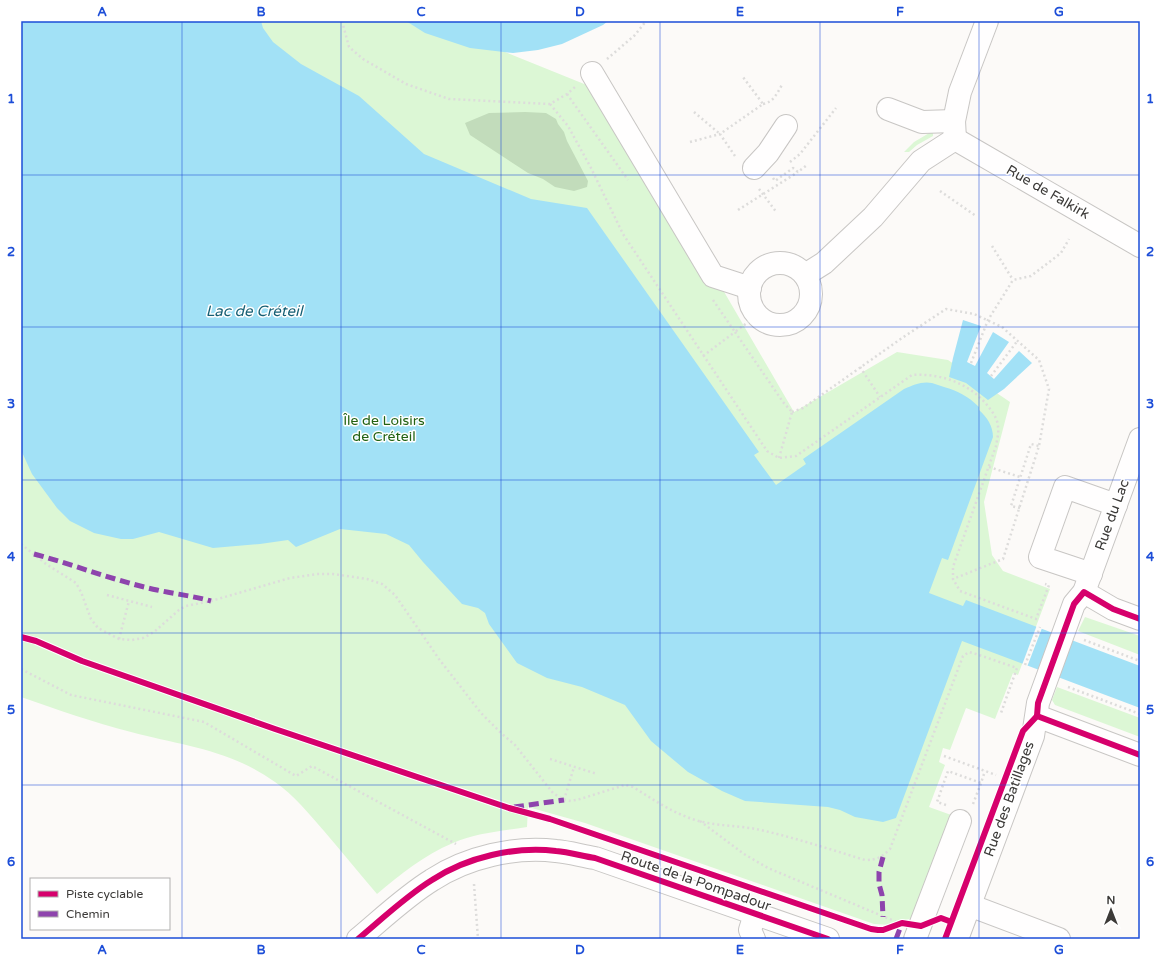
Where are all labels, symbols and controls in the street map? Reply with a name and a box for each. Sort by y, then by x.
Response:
text: A [97,4,107,20]
text: B [256,4,266,20]
text: C [416,4,426,20]
text: D [575,4,585,20]
text: E [736,4,744,20]
text: F [896,4,904,20]
text: G [1054,4,1064,20]
text: 1 [7,91,15,107]
text: 1 [1146,91,1154,107]
street label: Rue de Falkirk [1003,161,1093,223]
text: 2 [7,244,15,260]
text: 2 [1146,244,1154,260]
water label: Lac de Créteil [206,302,305,320]
text: 3 [7,396,15,412]
text: 3 [1146,396,1154,412]
park label: Île de Loisirs de Créteil [343,412,425,445]
street label: Rue du Lac [1091,477,1133,553]
text: 4 [7,549,16,565]
text: 4 [1146,549,1155,565]
text: 5 [7,702,15,718]
text: 5 [1146,702,1154,718]
street label: Rue des Batillages [980,739,1038,859]
street label: Route de la Pompadour [619,847,774,915]
text: 6 [7,854,15,870]
text: 6 [1146,854,1154,870]
legend [30,878,170,930]
text: Piste cyclable [66,887,144,901]
north arrow [1091,890,1131,930]
text: N [1107,894,1115,907]
text: Chemin [66,907,110,921]
text: A [97,942,107,958]
text: B [256,942,266,958]
text: C [416,942,426,958]
text: D [575,942,585,958]
text: E [736,942,744,958]
text: F [896,942,904,958]
text: G [1054,942,1064,958]

